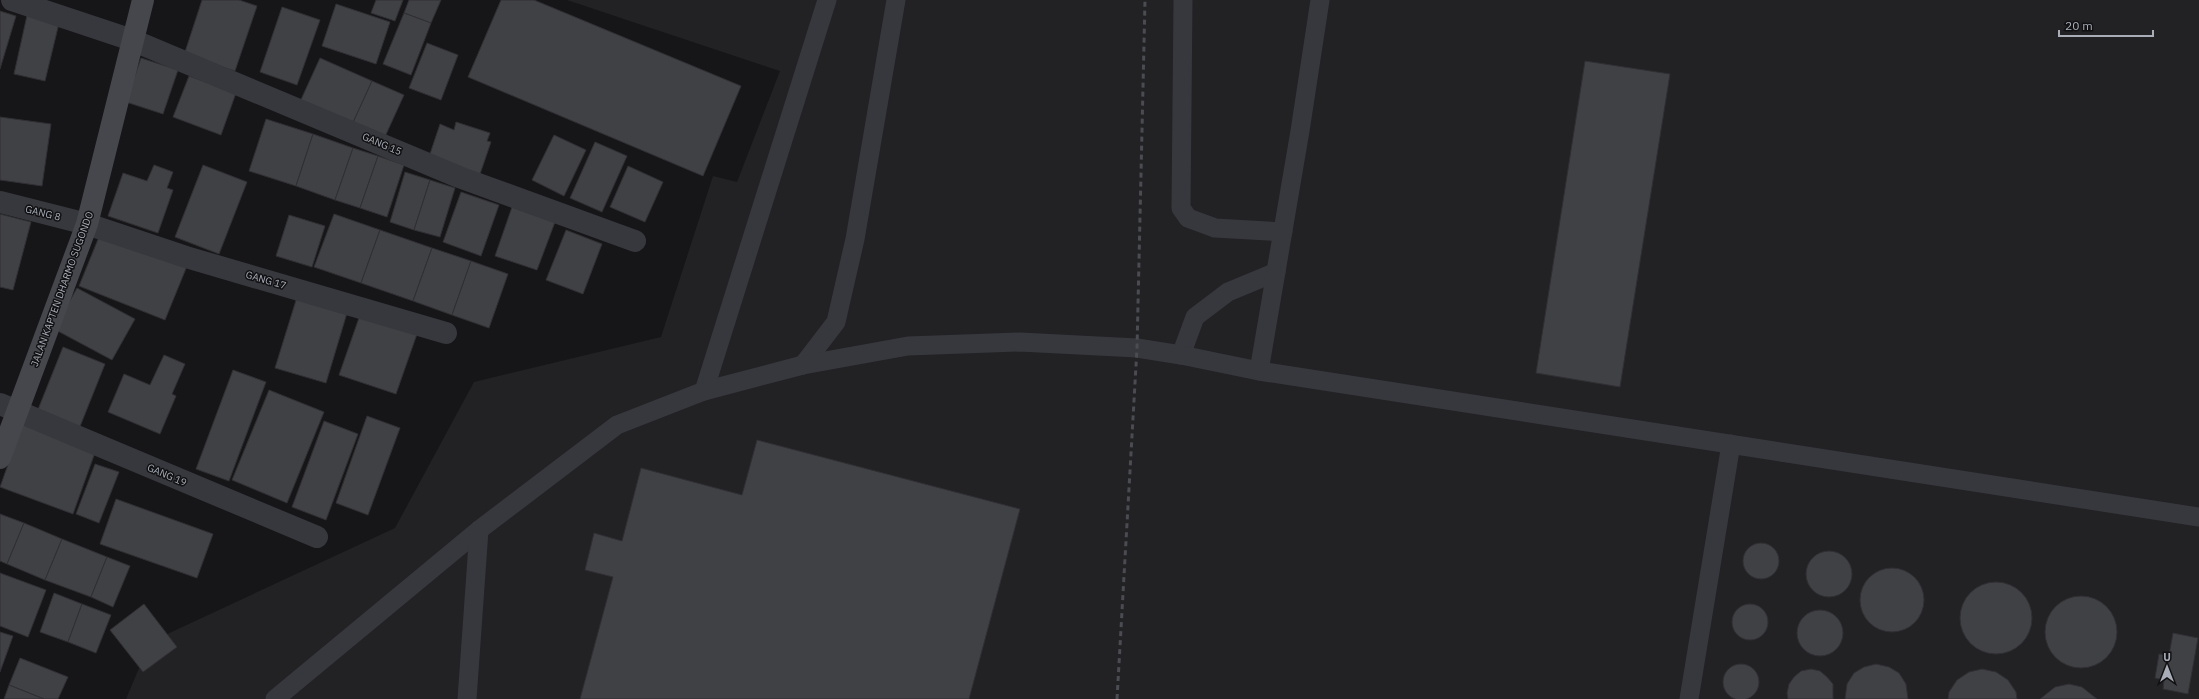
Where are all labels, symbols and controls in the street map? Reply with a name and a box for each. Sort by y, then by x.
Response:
scale bar [2059,12,2153,38]
text: 20 m [2065,18,2093,33]
street label: GANG 15 [360,130,404,158]
street label: GANG 8 [24,202,62,224]
street label: JALAN KAPTEN DHARMO SUGONDO [28,210,96,368]
street label: GANG 17 [244,268,288,292]
street label: GANG 19 [145,461,189,489]
north arrow [2147,647,2187,687]
text: U [2163,650,2171,664]

